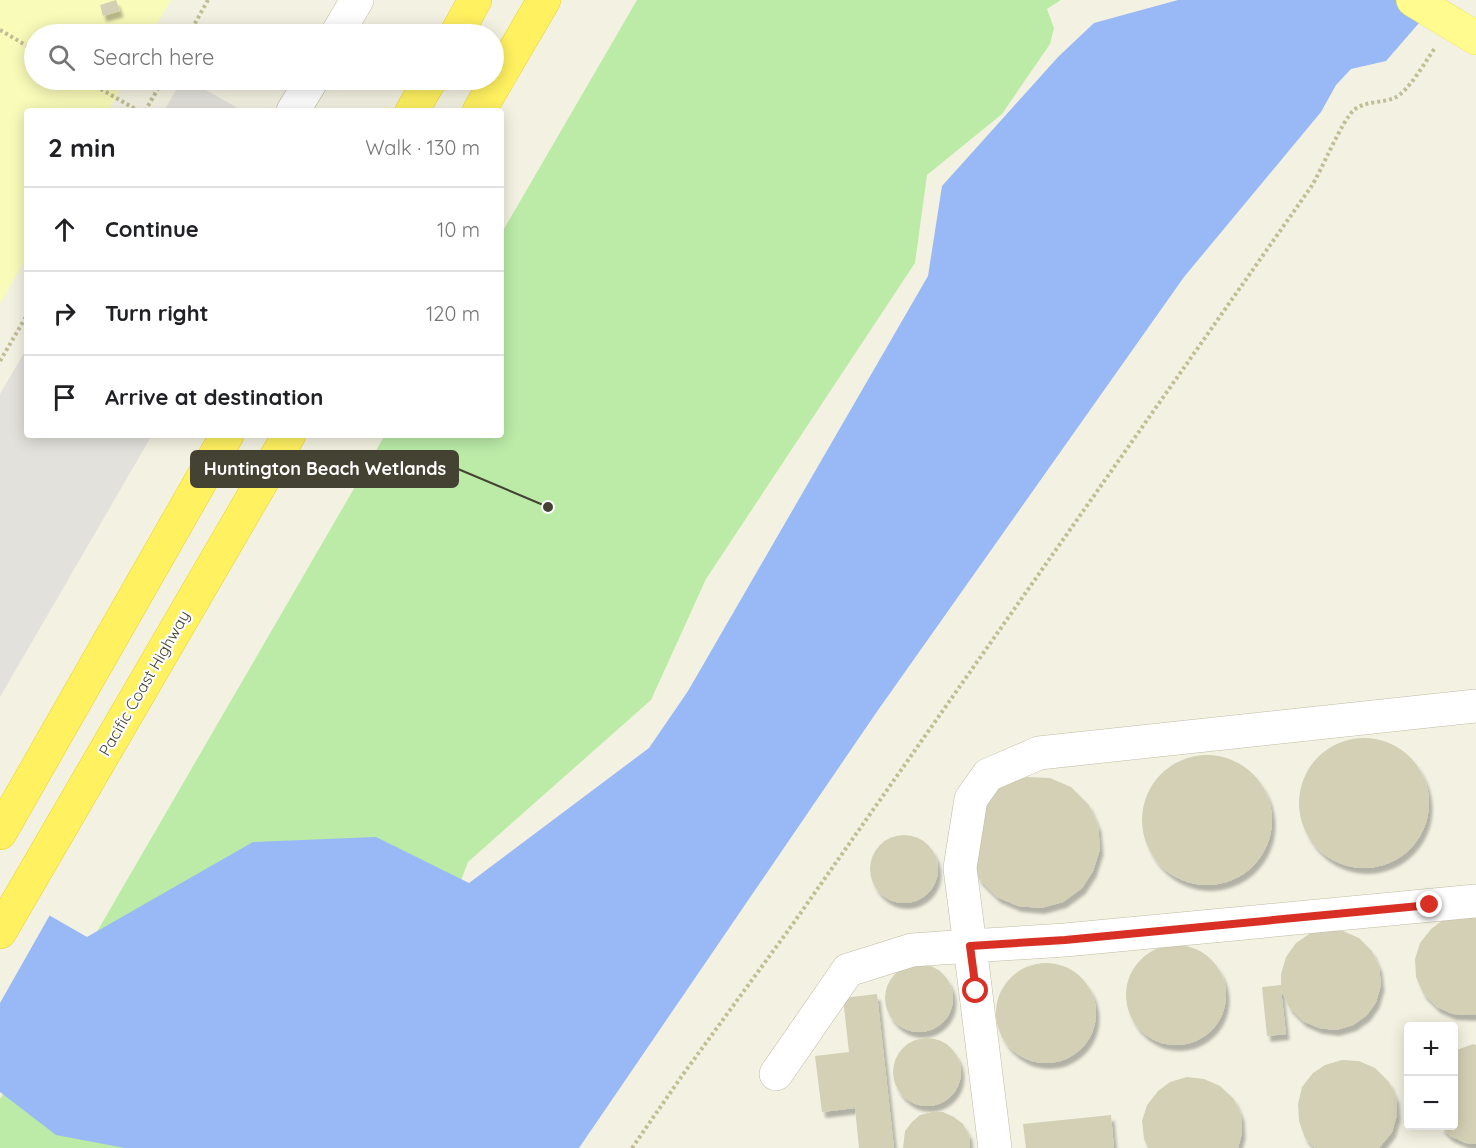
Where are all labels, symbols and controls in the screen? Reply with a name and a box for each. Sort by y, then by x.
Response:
search box [24,24,504,90]
icon: search [45,41,78,74]
text: Search here [93,43,214,71]
text: 2 min [48,131,116,164]
text: Walk · 130 m [365,135,480,160]
icon: ahead [48,213,81,246]
text: Continue [105,215,199,243]
text: 10 m [437,217,480,242]
icon: right [48,297,81,330]
text: Turn right [105,299,209,327]
text: 120 m [426,301,480,326]
icon: arrive [48,381,81,414]
text: Arrive at destination [105,383,323,411]
callout: Huntington Beach Wetlands [191,451,458,487]
text: Huntington Beach Wetlands [204,457,447,480]
street label: Pacific Coast Highway [94,607,194,759]
route end [1416,891,1442,917]
route start [962,977,988,1003]
map controls [1404,1022,1458,1130]
button: + [1404,1022,1458,1076]
button: − [1404,1076,1458,1130]

